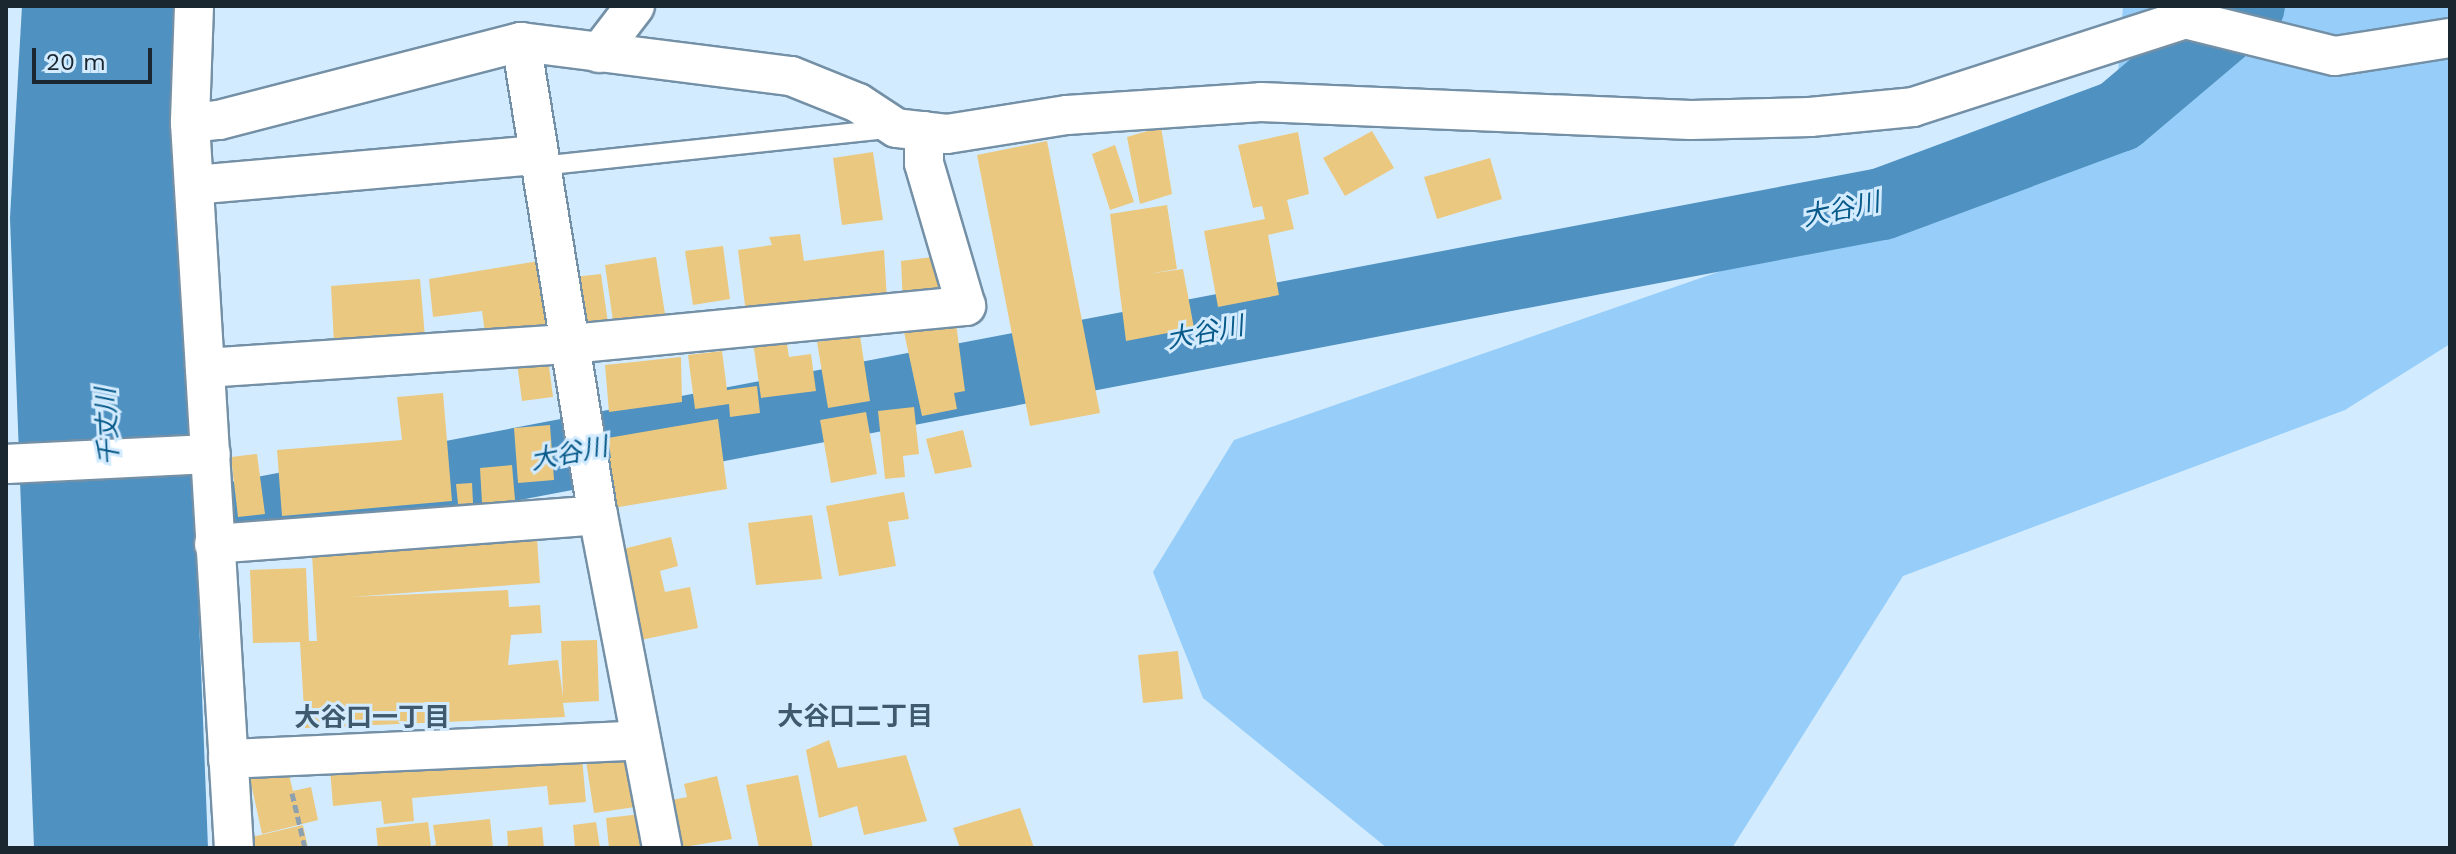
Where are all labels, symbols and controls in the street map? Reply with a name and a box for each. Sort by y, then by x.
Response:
scale bar [36,32,156,82]
text: 20 m [46,48,106,76]
water label: 大谷川 [1800,187,1882,233]
water label: 大谷川 [1164,310,1246,356]
water label: 千丈川 [90,387,126,467]
water label: 大谷川 [528,431,610,477]
district label: 大谷口二丁目 [777,701,933,733]
district label: 大谷口一丁目 [294,702,450,734]

